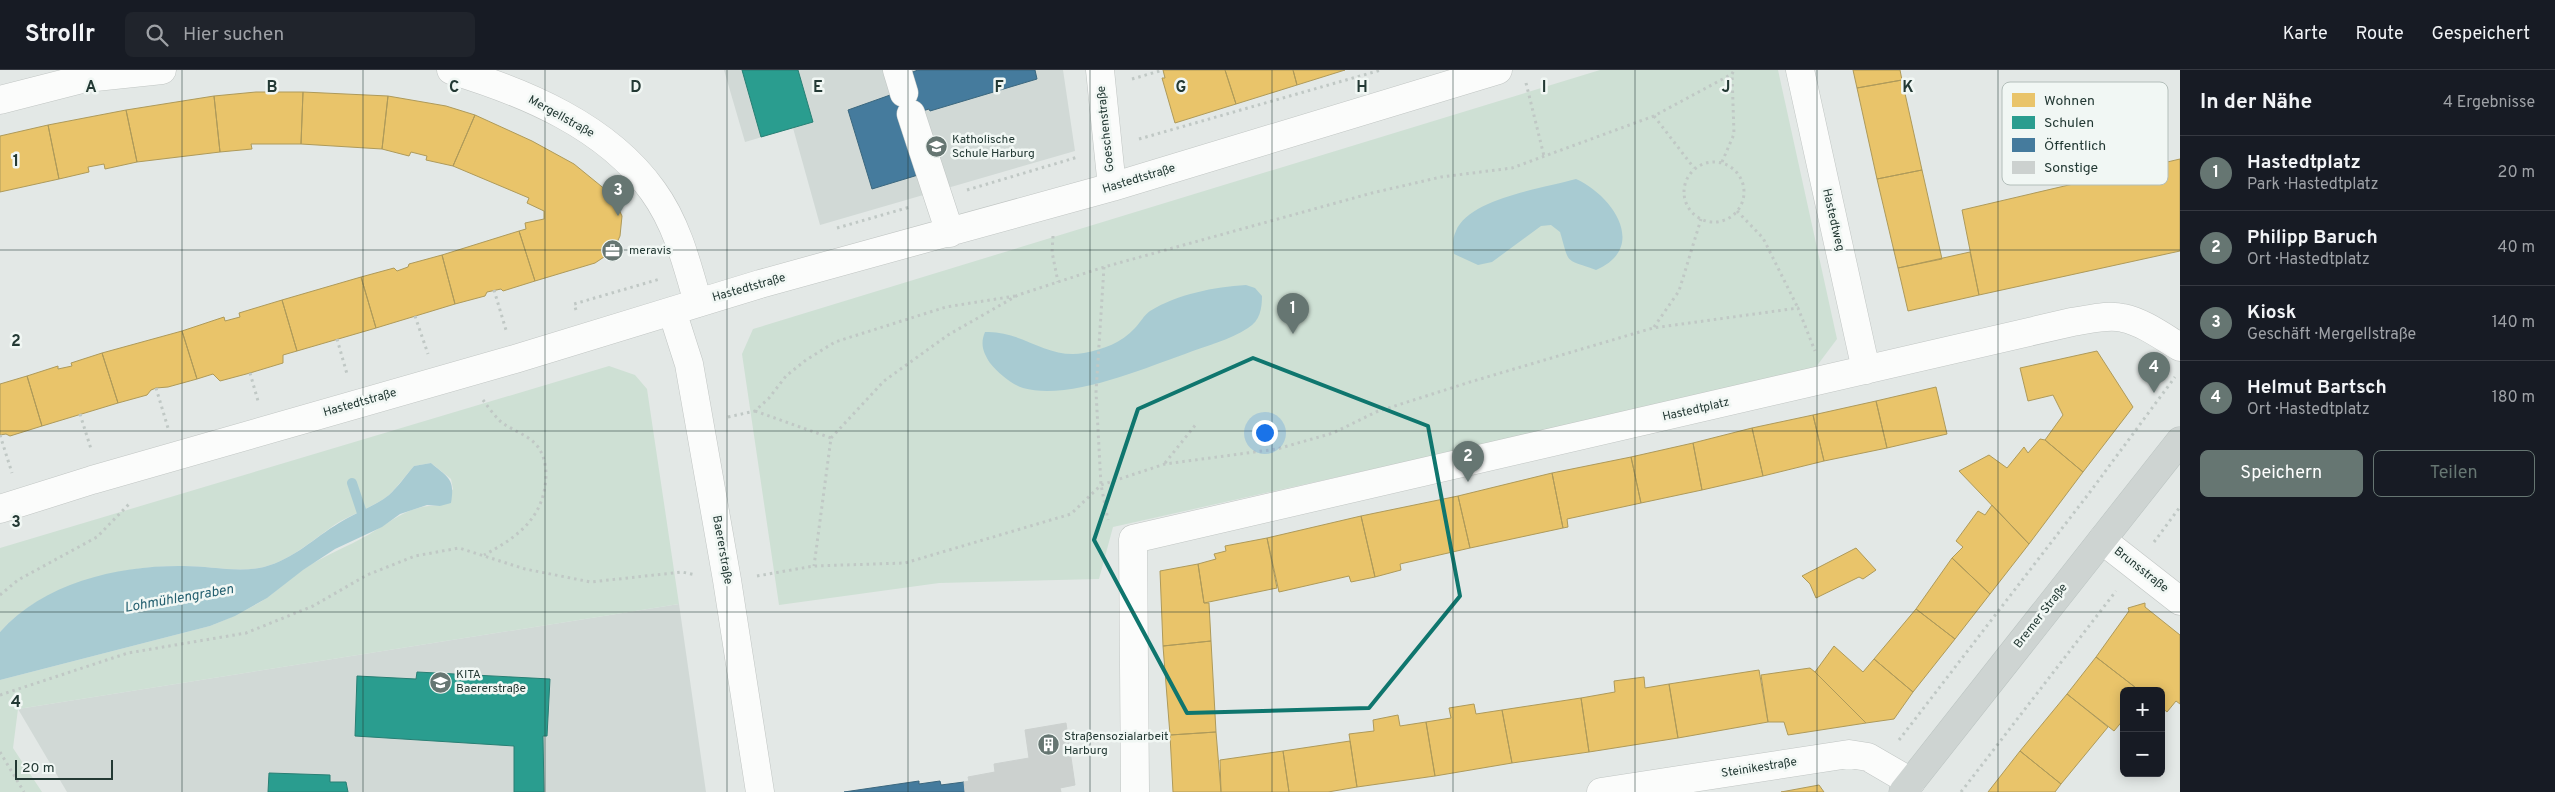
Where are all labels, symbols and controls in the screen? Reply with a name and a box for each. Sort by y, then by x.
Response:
search box [125,12,475,57]
text: Strollr [25,20,95,50]
icon: search [143,21,171,49]
text: Hier suchen [183,23,284,47]
text: Karte [2283,23,2328,46]
text: Route [2356,23,2404,46]
text: Gespeichert [2432,23,2530,46]
text: A [85,78,97,98]
text: B [266,78,278,98]
text: C [449,78,459,98]
text: D [630,78,642,98]
text: E [813,78,823,98]
text: F [994,78,1004,98]
text: G [1176,78,1186,98]
text: H [1356,78,1368,98]
text: I [1542,78,1546,98]
text: J [1722,78,1730,98]
text: K [1902,78,1914,98]
legend [2002,82,2168,185]
street label: Goeschenstraße [1094,85,1118,173]
text: In der Nähe [2200,89,2312,116]
street label: Mergellstraße [525,92,597,142]
text: Wohnen [2044,93,2095,110]
text: 4 Ergebnisse [2443,93,2535,113]
text: Schulen [2044,115,2094,132]
place label: Katholische Schule Harburg [952,132,1035,162]
school or university icon: Katholische Schule Harburg [924,135,948,159]
text: Öffentlich [2044,137,2106,155]
text: Hastedtplatz [2247,151,2361,175]
text: 1 [13,152,19,172]
street label: Hastedtstraße [1101,160,1177,198]
text: Sonstige [2044,160,2098,177]
text: 1 [2213,163,2219,183]
text: 20 m [2498,163,2535,183]
pin: 3 [602,175,634,216]
text: Park · Hastedtplatz [2247,175,2379,195]
street label: Hastedtweg [1818,187,1848,253]
text: Philipp Baruch [2247,226,2378,250]
text: 2 [2211,238,2221,258]
text: 40 m [2497,238,2535,258]
office icon: meravis [601,239,625,263]
place label: meravis [629,243,671,259]
text: Ort · Hastedtplatz [2247,250,2370,270]
street label: Hastedtstraße [710,270,788,306]
pin: 1 [1277,293,1309,334]
text: Kiosk [2247,301,2296,325]
text: 3 [2211,313,2221,333]
text: 140 m [2492,313,2535,333]
text: Geschäft · Mergellstraße [2247,325,2416,345]
text: 2 [11,332,21,352]
pin: 4 [2138,352,2170,393]
text: Helmut Bartsch [2247,376,2387,400]
street label: Hastedtstraße [321,385,399,421]
text: 4 [2211,388,2221,408]
text: 180 m [2492,388,2535,408]
street label: Hastedtplatz [1661,395,1731,425]
text: Ort · Hastedtplatz [2247,400,2370,420]
your location [1252,420,1278,446]
pin: 2 [1452,441,1484,482]
button: Speichern [2200,450,2363,497]
button: Teilen [2373,450,2535,497]
text: 3 [11,513,21,533]
street label: Baererstraße [708,514,736,586]
street label: Brunsstraße [2110,544,2172,596]
street label: Bremer Straße [2011,580,2071,652]
water label: Lohmühlengraben [123,581,235,617]
place label: KITA Baererstraße [456,667,526,697]
school or university icon: KITA Baererstraße [428,670,452,694]
map controls [2120,687,2165,777]
button: + [2120,687,2165,732]
text: 4 [11,693,21,713]
place label: Straßensozialarbeit Harburg [1064,729,1169,759]
building icon: Straßensozialarbeit Harburg [1036,732,1060,756]
button: − [2120,732,2165,777]
street label: Steinikestraße [1720,754,1798,782]
scale bar [15,757,112,780]
text: 20 m [22,760,55,777]

